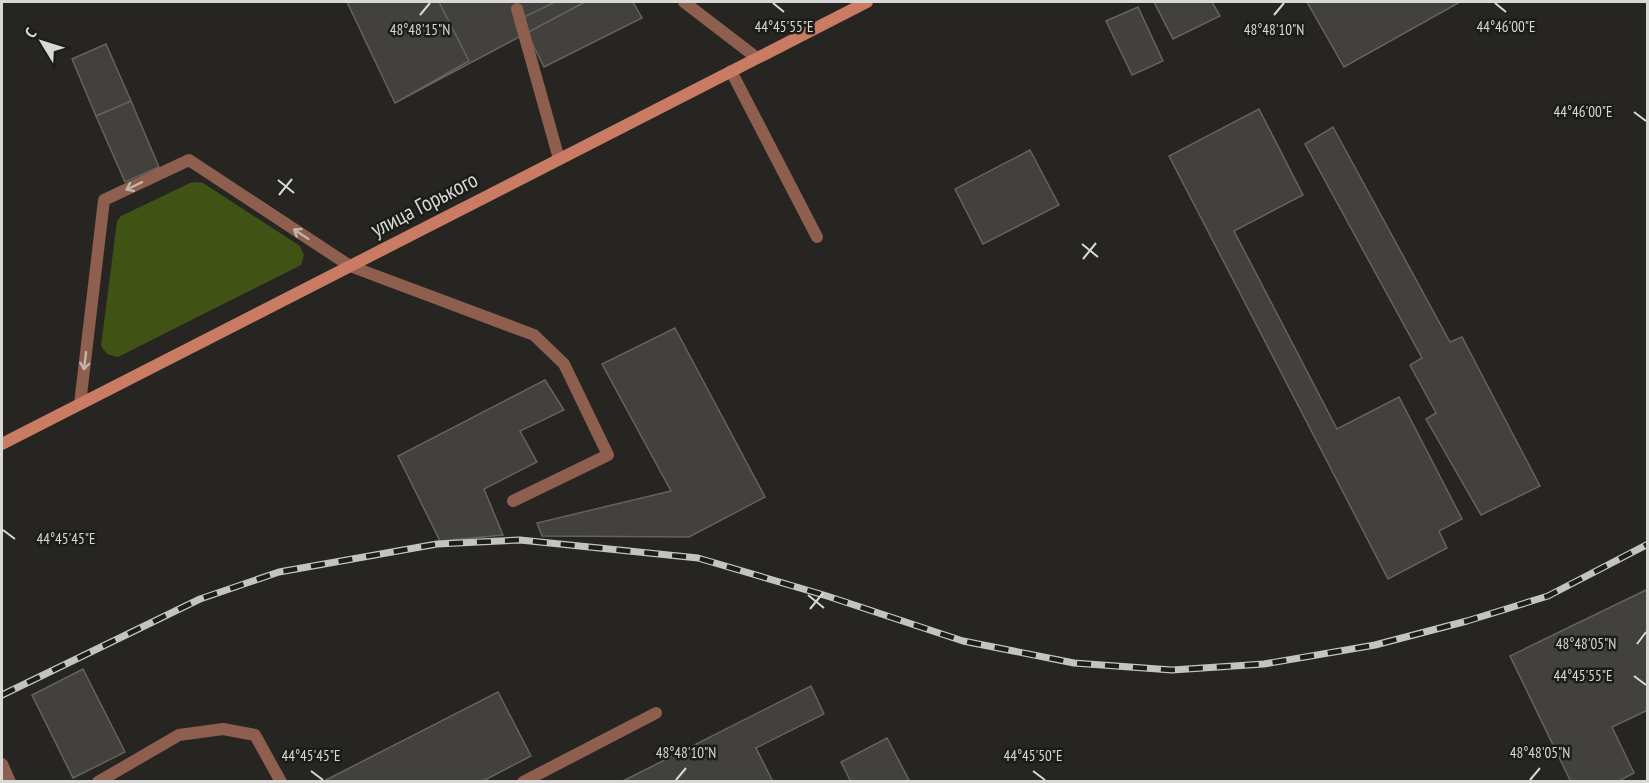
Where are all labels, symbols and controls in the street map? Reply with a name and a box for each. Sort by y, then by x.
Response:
north arrow [12,12,72,72]
text: 44°45'55"E [754,17,814,36]
text: 44°46'00"E [1476,17,1536,36]
text: 48°48'15"N [390,20,450,39]
text: 48°48'10"N [1244,20,1304,39]
text: С [20,23,41,42]
text: 44°46'00"E [1553,102,1613,121]
street label: улица Горького [366,165,482,243]
one-way arrow [126,181,144,192]
one-way arrow [293,227,310,239]
one-way arrow [79,350,90,370]
text: 44°45'45"E [36,529,96,548]
text: 48°48'05"N [1556,634,1616,653]
text: 44°45'55"E [1553,666,1613,685]
text: 48°48'10"N [656,743,716,762]
text: 48°48'05"N [1510,743,1570,762]
text: 44°45'45"E [281,746,341,765]
text: 44°45'50"E [1003,746,1063,765]

